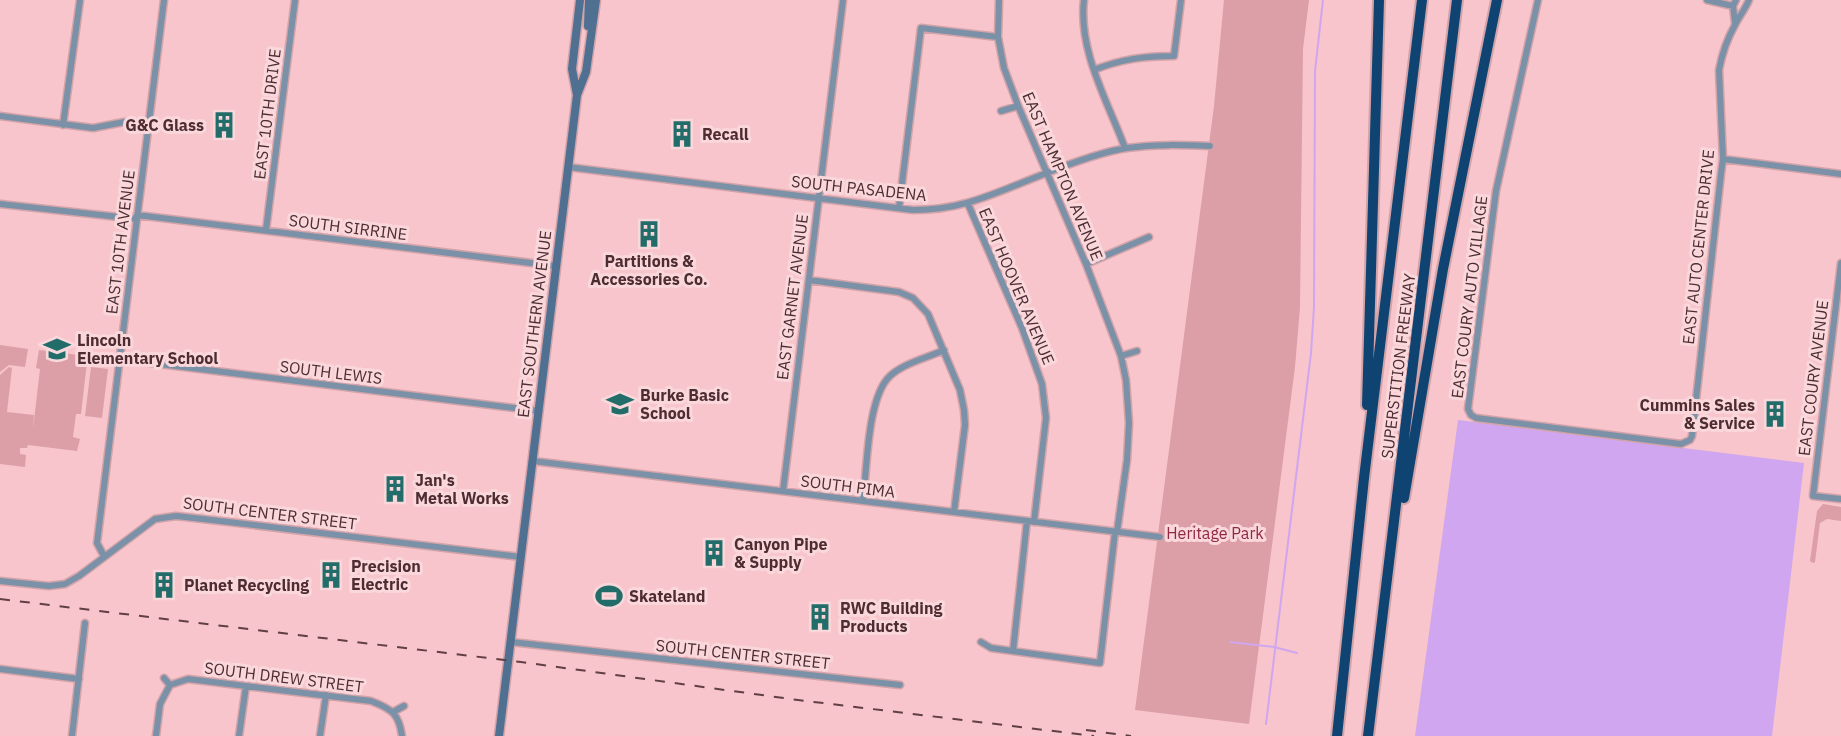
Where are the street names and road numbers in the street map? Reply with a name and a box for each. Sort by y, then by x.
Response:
street label: EAST 10TH DRIVE [249,48,285,180]
street label: EAST HAMPTON AVENUE [1018,89,1108,263]
street label: EAST AUTO CENTER DRIVE [1678,149,1718,345]
street label: EAST 10TH AVENUE [101,169,139,315]
street label: SOUTH PASADENA [790,171,928,205]
street label: EAST COURY AUTO VILLAGE [1447,194,1491,400]
street label: EAST HOOVER AVENUE [975,204,1059,368]
street label: SOUTH SIRRINE [288,210,408,244]
street label: EAST GARNET AVENUE [772,213,812,381]
street label: EAST SOUTHERN AVENUE [513,229,555,419]
street label: SUPERSTITION FREEWAY [1377,272,1419,460]
street label: EAST COURY AVENUE [1794,299,1832,457]
street label: SOUTH LEWIS [279,356,383,388]
street label: SOUTH PIMA [800,470,896,502]
street label: SOUTH CENTER STREET [182,492,358,534]
street label: SOUTH CENTER STREET [655,635,831,673]
street label: SOUTH DREW STREET [203,657,365,697]

